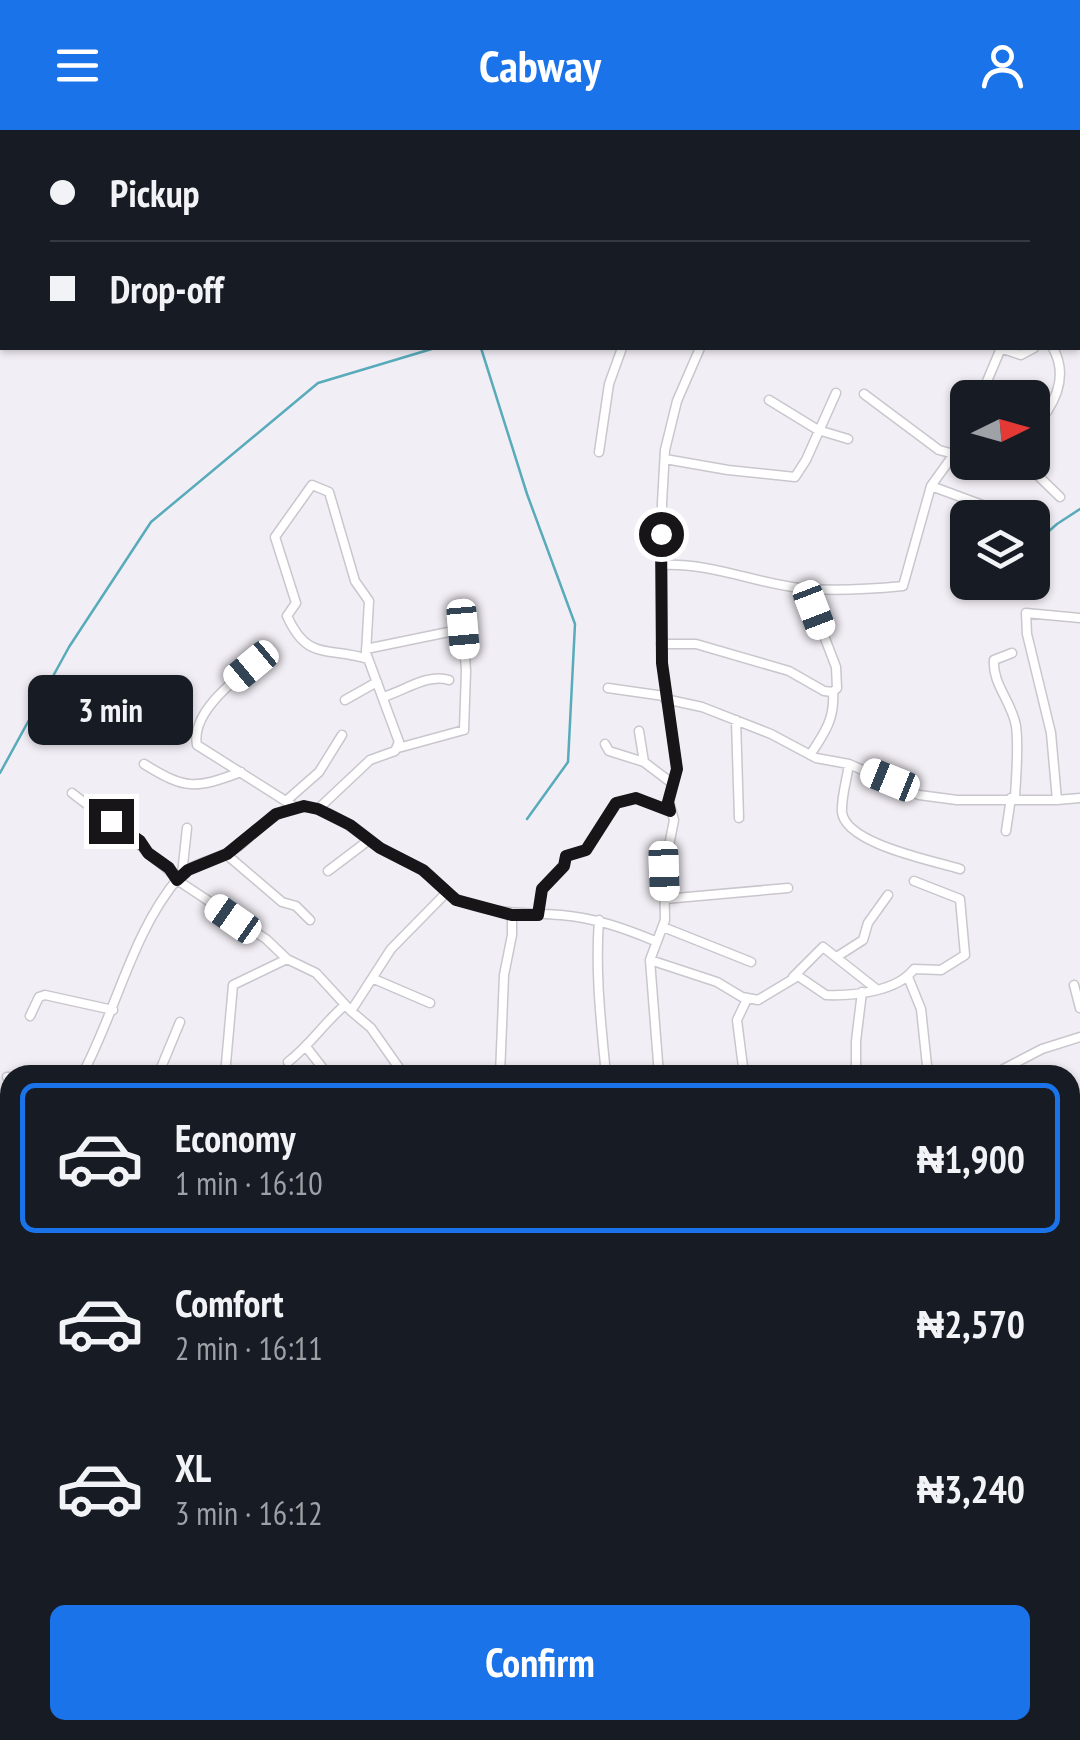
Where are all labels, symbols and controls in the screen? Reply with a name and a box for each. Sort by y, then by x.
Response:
text: Cabway [479,36,601,94]
icon: menu [50,38,105,93]
icon: person [975,38,1030,93]
text: Pickup [110,168,200,217]
text: Drop-off [110,264,224,313]
north arrow [950,380,1050,480]
map controls [950,380,1050,600]
button: layers [950,500,1050,600]
route start [639,512,684,557]
car [789,577,839,643]
car [445,598,481,660]
car [218,635,284,697]
callout: 3 min [28,676,194,746]
text: 3 min [78,689,143,731]
car [857,755,923,805]
route end [89,799,134,844]
car [648,840,680,902]
car [200,890,266,948]
icon: car [55,1113,145,1203]
text: Economy [175,1113,295,1162]
text: ₦1,900 [917,1134,1025,1183]
text: 1 min · 16:10 [175,1162,323,1204]
icon: car [55,1278,145,1368]
text: Comfort [175,1278,284,1327]
text: ₦2,570 [917,1299,1025,1348]
text: 2 min · 16:11 [175,1327,323,1369]
icon: car [55,1443,145,1533]
text: XL [175,1443,211,1492]
text: ₦3,240 [917,1464,1025,1513]
text: 3 min · 16:12 [175,1492,323,1534]
button: Confirm [50,1605,1030,1720]

